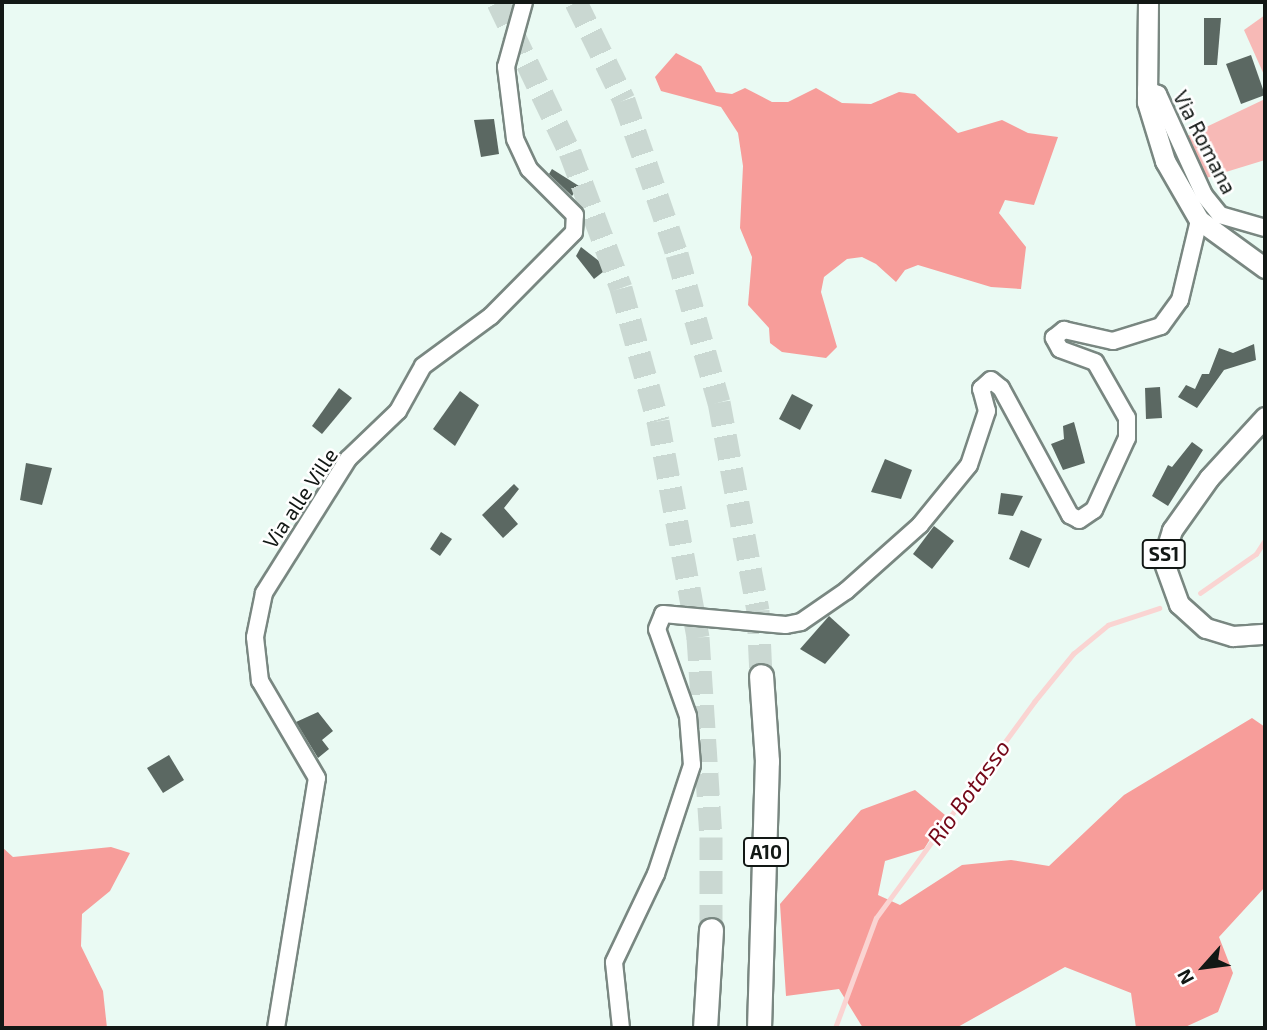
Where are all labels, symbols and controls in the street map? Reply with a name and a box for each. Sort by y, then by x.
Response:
street label: Via Romana [1168,86,1242,198]
street label: Via alle Ville [257,443,343,553]
road number: SS1 [1141,538,1187,569]
water label: Rio Botasso [921,734,1015,850]
road number: A10 [742,836,790,867]
north arrow [1169,932,1239,1002]
text: N [1172,966,1198,989]

